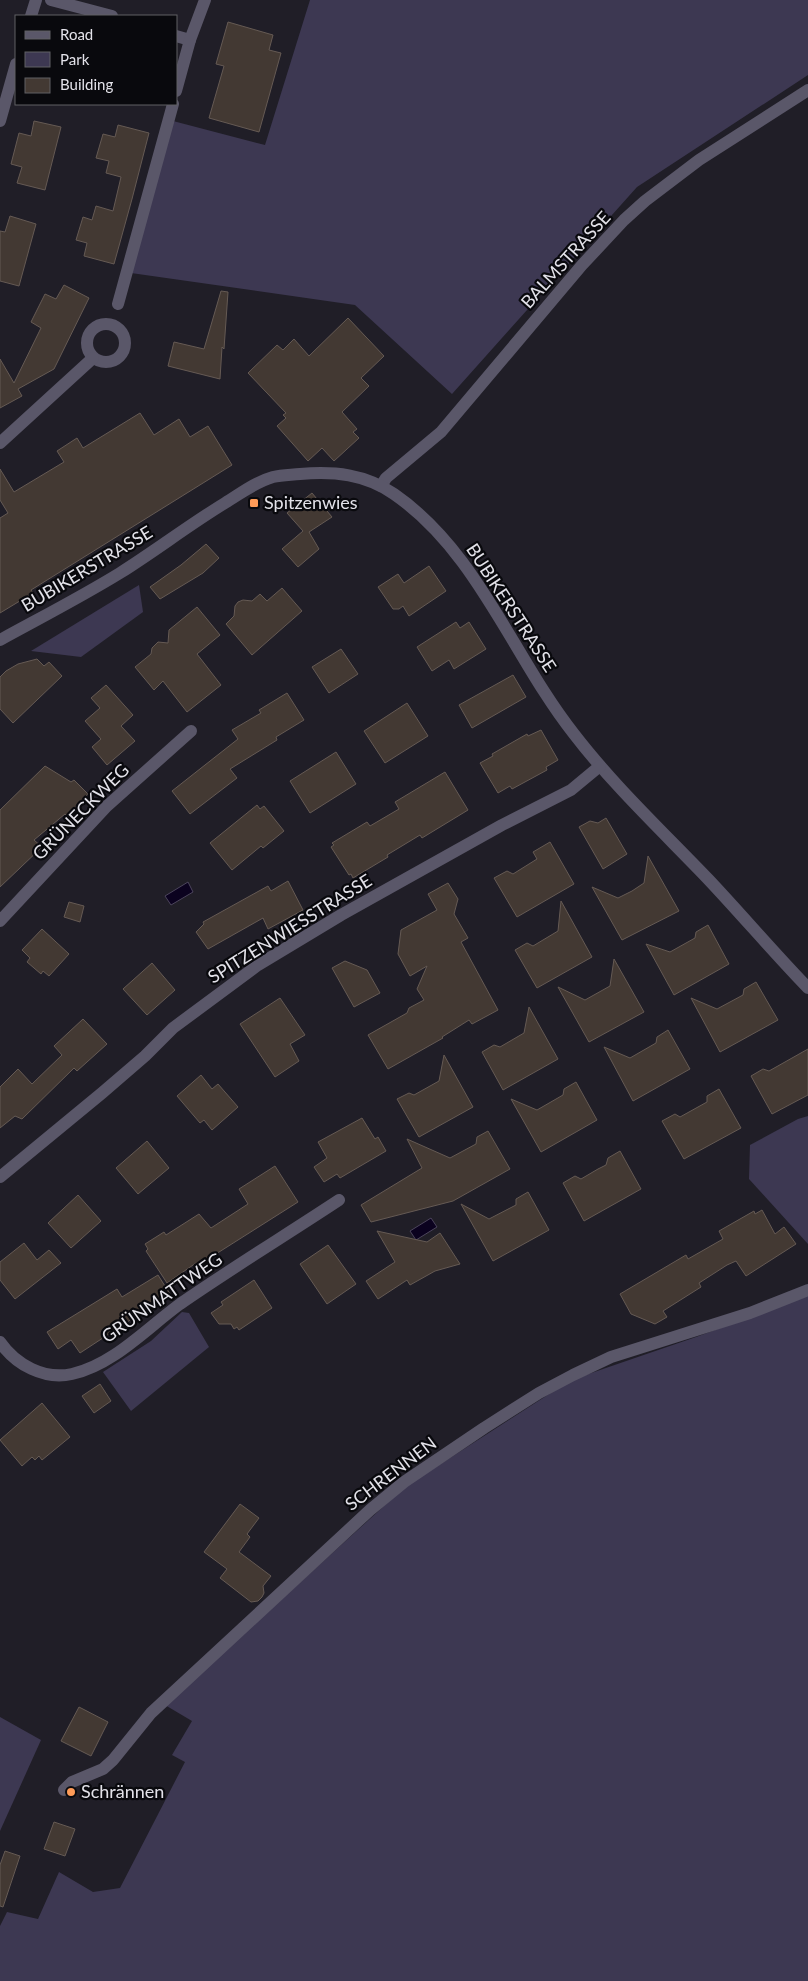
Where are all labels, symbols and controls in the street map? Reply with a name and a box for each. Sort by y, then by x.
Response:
legend [15,15,178,105]
text: Road [60,25,93,43]
text: Park [60,50,90,68]
text: Building [60,75,113,93]
street label: BALMSTRASSE [516,206,615,313]
place label: Spitzenwies [264,491,358,513]
marker: Spitzenwies [248,497,260,509]
street label: BUBIKERSTRASSE [17,520,156,616]
street label: BUBIKERSTRASSE [462,539,562,676]
street label: GRÜNECKWEG [28,759,133,864]
street label: SPITZENWIESSTRASSE [204,869,375,988]
street label: GRÜNMATTWEG [97,1247,226,1347]
street label: SCHRENNEN [340,1432,440,1515]
place label: Schrännen [81,1780,164,1802]
marker: Schrännen [65,1786,77,1798]

